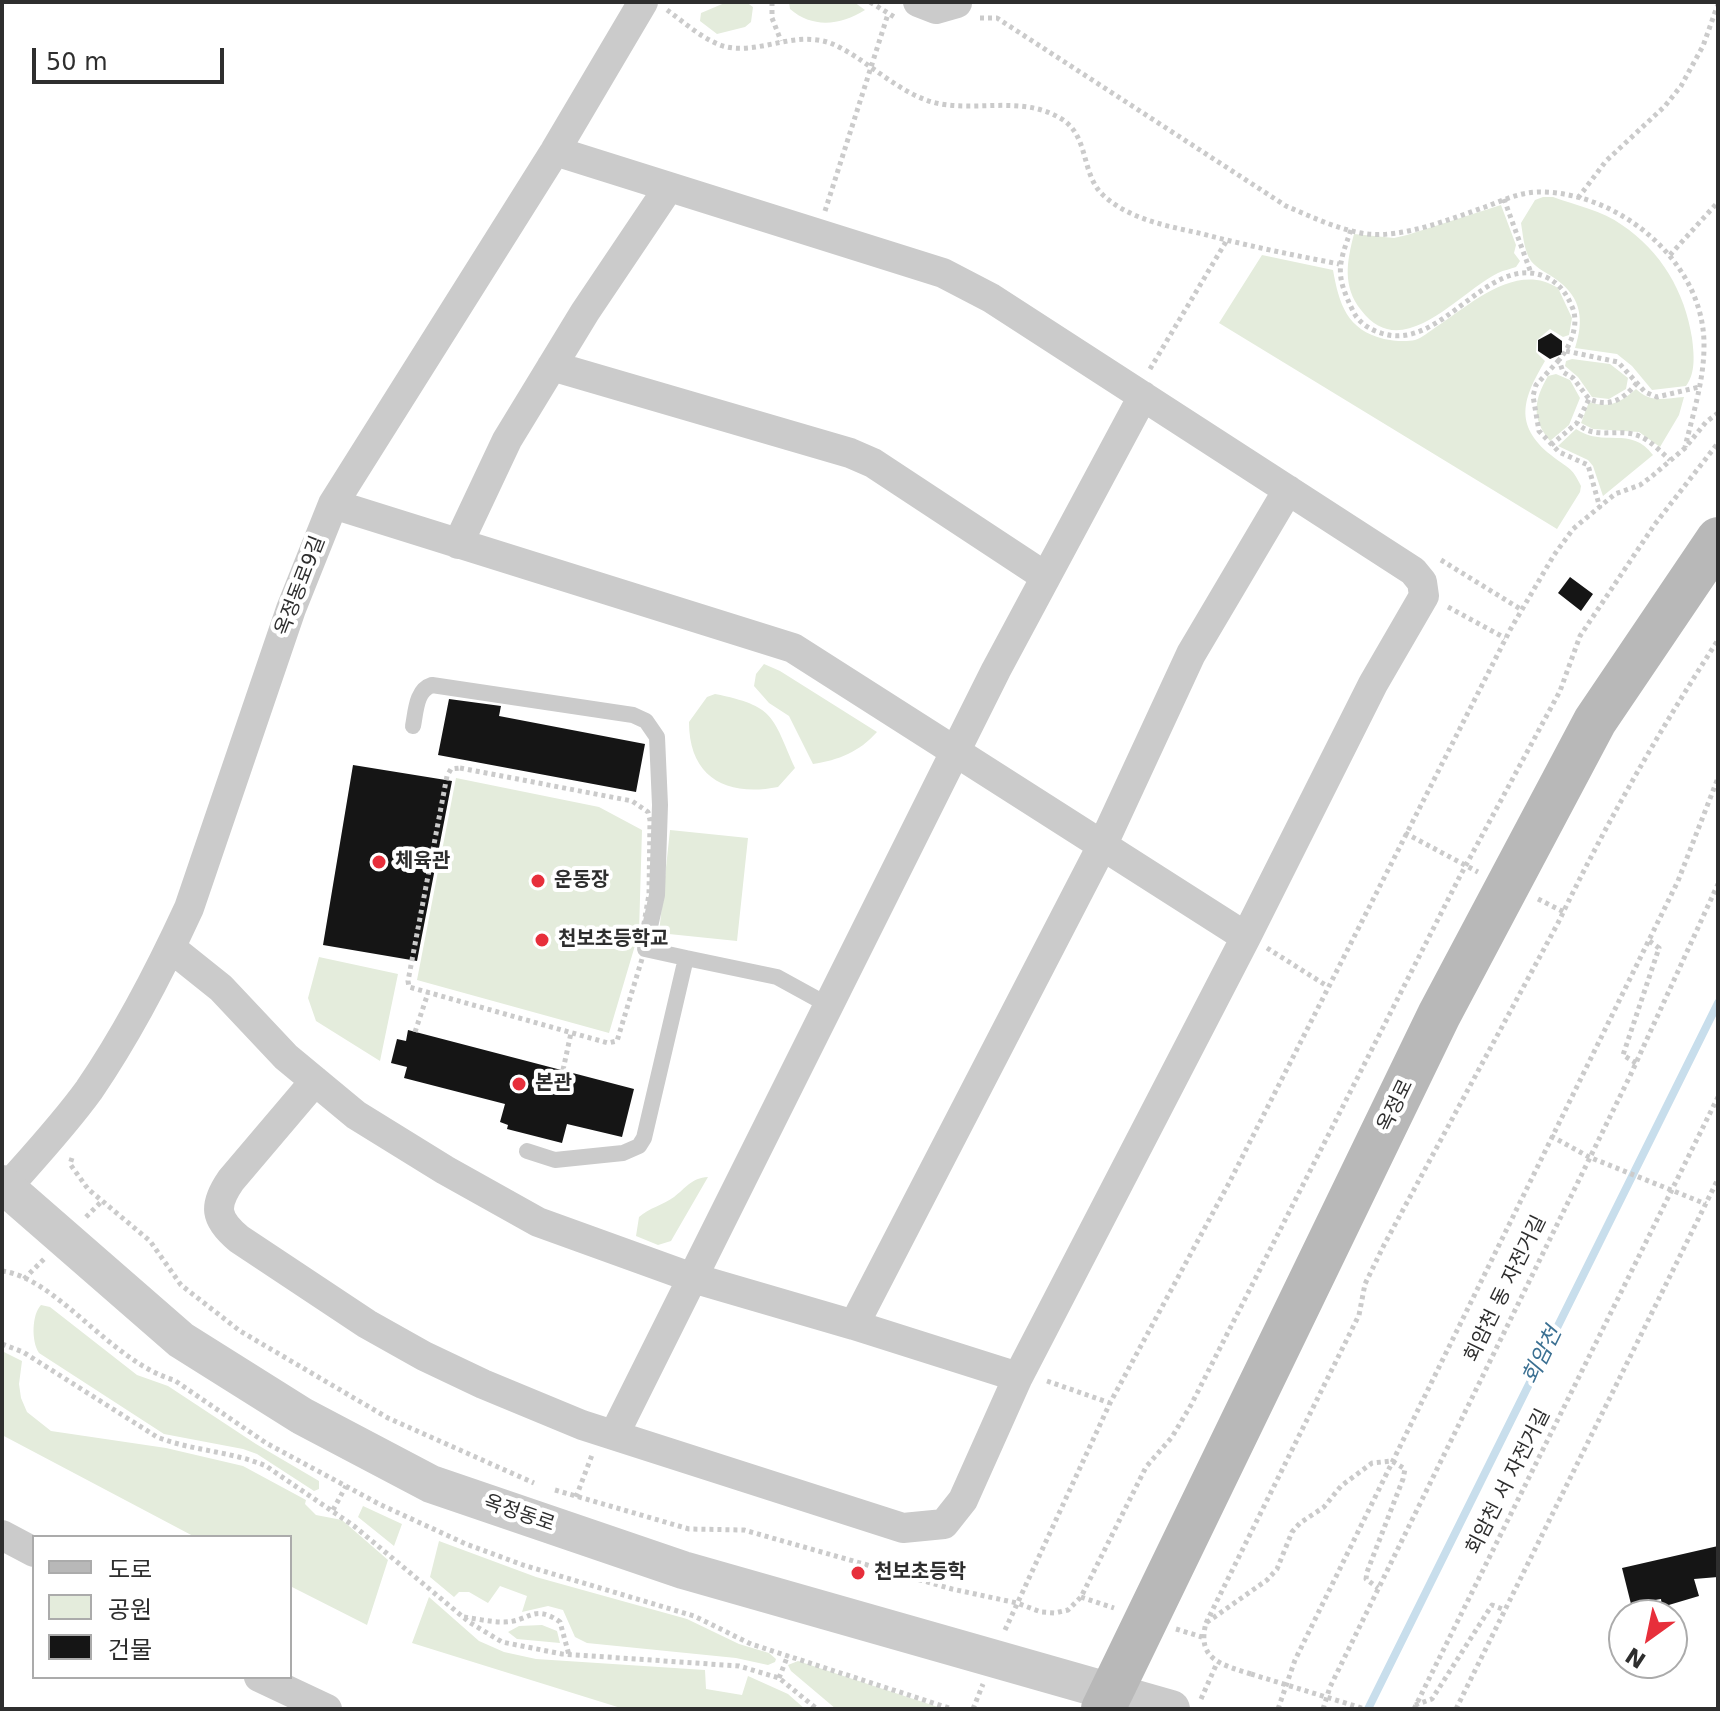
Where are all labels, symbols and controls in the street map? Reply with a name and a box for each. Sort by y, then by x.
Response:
scale bar [36,32,228,82]
text: 50 m [46,48,108,76]
street label: 옥정동로9길 [271,533,331,639]
place label: 체육관 [395,850,450,874]
marker: 체육관 [370,853,388,871]
place label: 운동장 [554,869,609,893]
marker: 운동장 [529,872,547,890]
place label: 천보초등학교 [558,928,668,952]
marker: 천보초등학교 [533,931,551,949]
place label: 본관 [535,1072,572,1096]
marker: 본관 [510,1075,528,1093]
street label: 옥정로 [1373,1076,1419,1136]
street label: 회암천 동 자전거길 [1460,1212,1552,1366]
water label: 회암천 [1518,1323,1568,1389]
street label: 회암천 서 자전거길 [1462,1405,1556,1559]
street label: 옥정동로 [480,1491,558,1537]
legend [32,1535,292,1679]
text: 도로 [108,1556,152,1584]
place label: 천보초등학 [874,1561,966,1585]
marker: 천보초등학 [849,1564,867,1582]
text: 공원 [108,1596,152,1624]
north arrow [1608,1599,1688,1679]
text: 건물 [108,1636,152,1664]
text: N [1621,1642,1650,1673]

